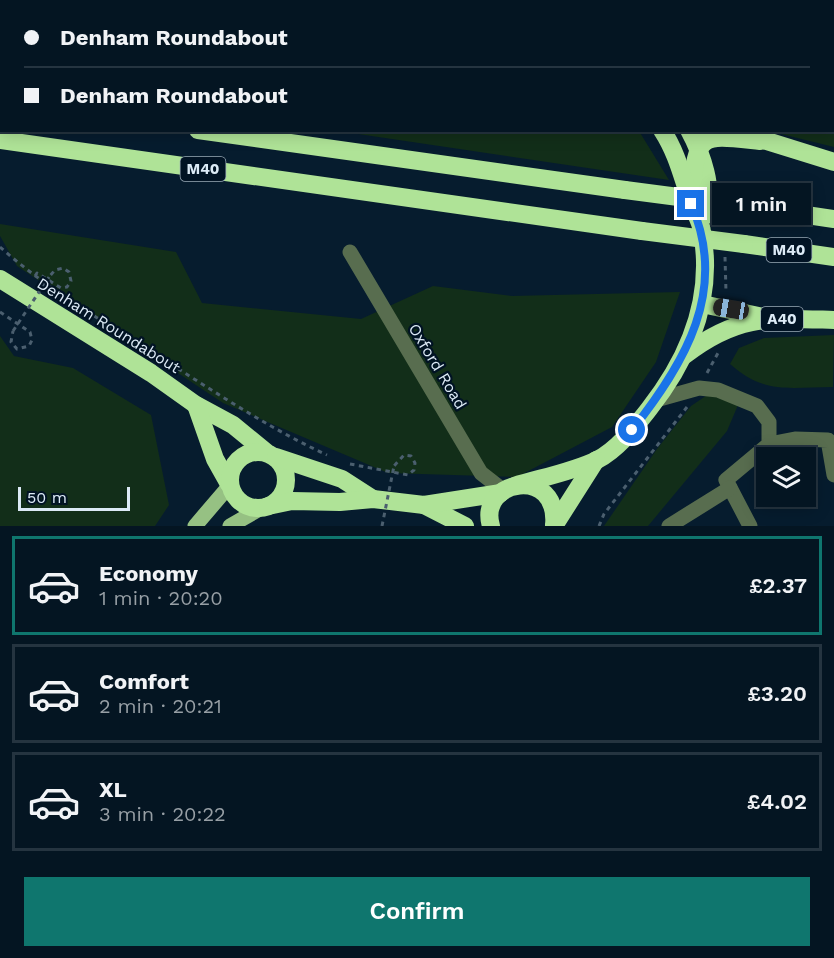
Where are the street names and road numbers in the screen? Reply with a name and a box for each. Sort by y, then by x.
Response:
road number: M40 [180,157,226,181]
road number: M40 [766,238,812,262]
street label: Denham Roundabout [34,274,184,377]
road number: A40 [761,307,803,331]
street label: Oxford Road [405,320,471,413]

